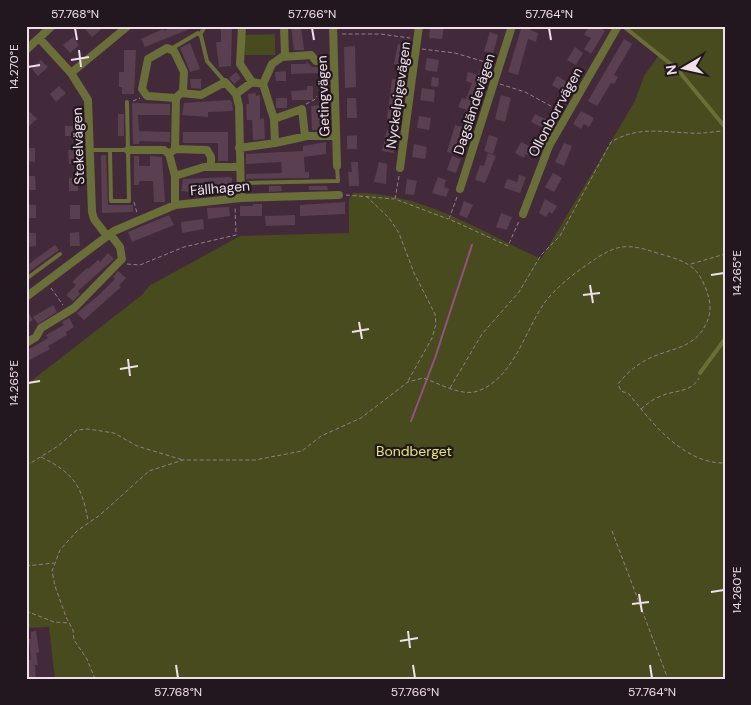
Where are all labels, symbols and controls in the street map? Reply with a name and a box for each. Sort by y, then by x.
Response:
text: 57.768°N [51,6,99,22]
text: 57.766°N [288,6,336,22]
text: 57.764°N [525,6,573,22]
street label: Nyckelpigevägen [382,40,414,150]
north arrow [658,42,708,92]
text: 14.270°E [6,44,22,90]
street label: Dagsländevägen [449,51,499,157]
street label: Getingvägen [313,55,333,137]
street label: Ollonborrvägen [524,64,586,160]
text: N [661,64,681,76]
street label: Stekelvägen [68,107,88,185]
street label: Fällhagen [189,176,251,200]
text: 14.265°E [729,250,745,296]
text: 14.265°E [6,360,22,406]
park label: Bondberget [376,442,452,460]
text: 14.260°E [729,566,745,613]
text: 57.768°N [154,684,202,700]
text: 57.766°N [391,684,439,700]
text: 57.764°N [628,684,676,700]

